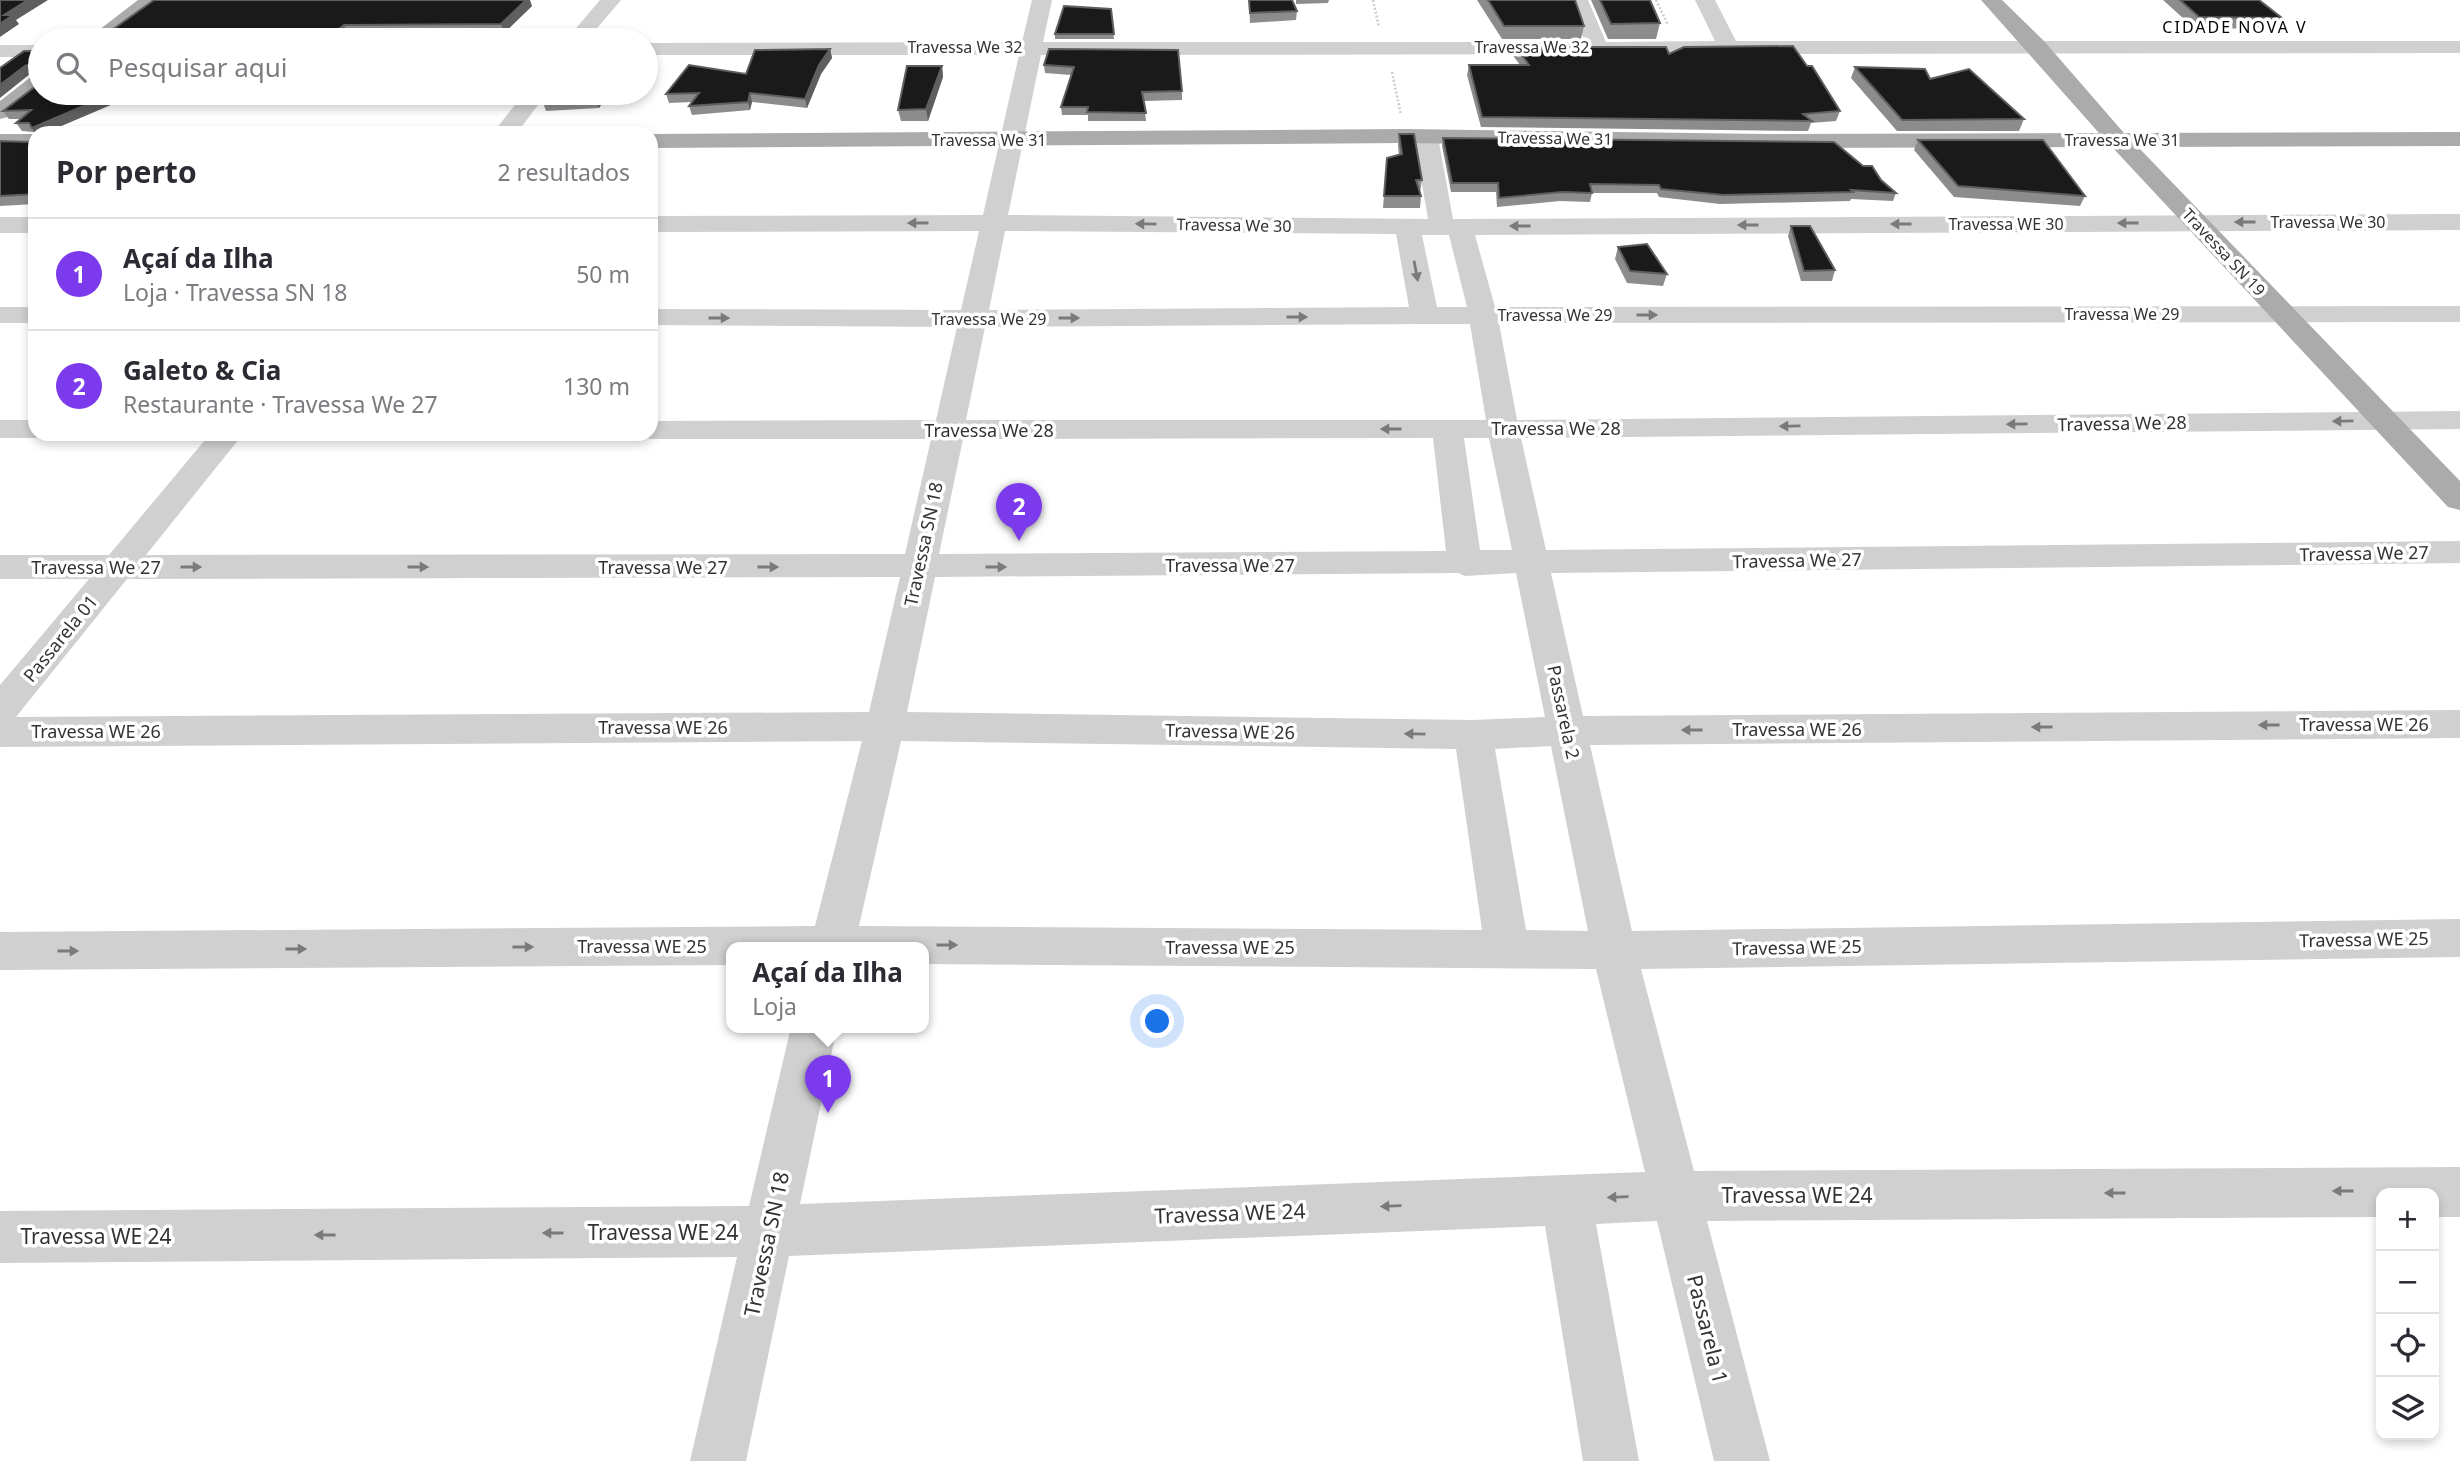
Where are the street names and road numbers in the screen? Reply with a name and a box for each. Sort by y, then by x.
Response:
street label: Travessa We 32 [907,36,1023,58]
street label: Travessa We 32 [1474,36,1590,58]
street label: Travessa We 31 [1497,126,1613,150]
street label: Travessa We 31 [931,129,1047,151]
street label: Travessa We 31 [2064,129,2180,151]
street label: Travessa SN 19 [2178,203,2270,301]
street label: Travessa We 30 [2270,211,2386,233]
street label: Travessa We 30 [1176,213,1292,237]
street label: Travessa WE 30 [1948,213,2064,235]
street label: Travessa We 29 [2064,303,2180,325]
street label: Travessa We 29 [1497,304,1613,326]
street label: Travessa We 29 [931,308,1047,330]
street label: Travessa We 28 [2057,410,2187,436]
street label: Travessa We 28 [1491,416,1621,440]
street label: Travessa We 28 [924,418,1054,442]
street label: Travessa SN 18 [898,480,948,608]
street label: Travessa We 27 [2299,540,2429,566]
street label: Travessa We 27 [1732,547,1862,573]
street label: Travessa We 27 [1165,553,1295,577]
street label: Travessa We 27 [31,555,161,579]
street label: Travessa We 27 [598,555,728,579]
street label: Passarela 01 [17,589,103,687]
street label: Passarela 2 [1542,663,1586,761]
street label: Travessa WE 26 [2299,712,2429,736]
street label: Travessa WE 26 [598,715,728,739]
street label: Travessa WE 26 [1732,717,1862,741]
street label: Travessa WE 26 [1165,718,1295,744]
street label: Travessa WE 26 [31,719,161,743]
street label: Travessa WE 25 [2299,926,2429,952]
street label: Travessa WE 25 [577,934,707,958]
street label: Travessa WE 25 [1732,934,1862,960]
street label: Travessa WE 25 [1165,935,1295,959]
street label: Travessa SN 18 [737,1169,795,1319]
street label: Travessa WE 24 [1721,1181,1873,1209]
street label: Travessa WE 24 [1154,1196,1306,1230]
street label: Travessa WE 24 [587,1218,739,1246]
street label: Travessa WE 24 [20,1222,172,1250]
street label: Passarela 1 [1681,1272,1735,1386]

